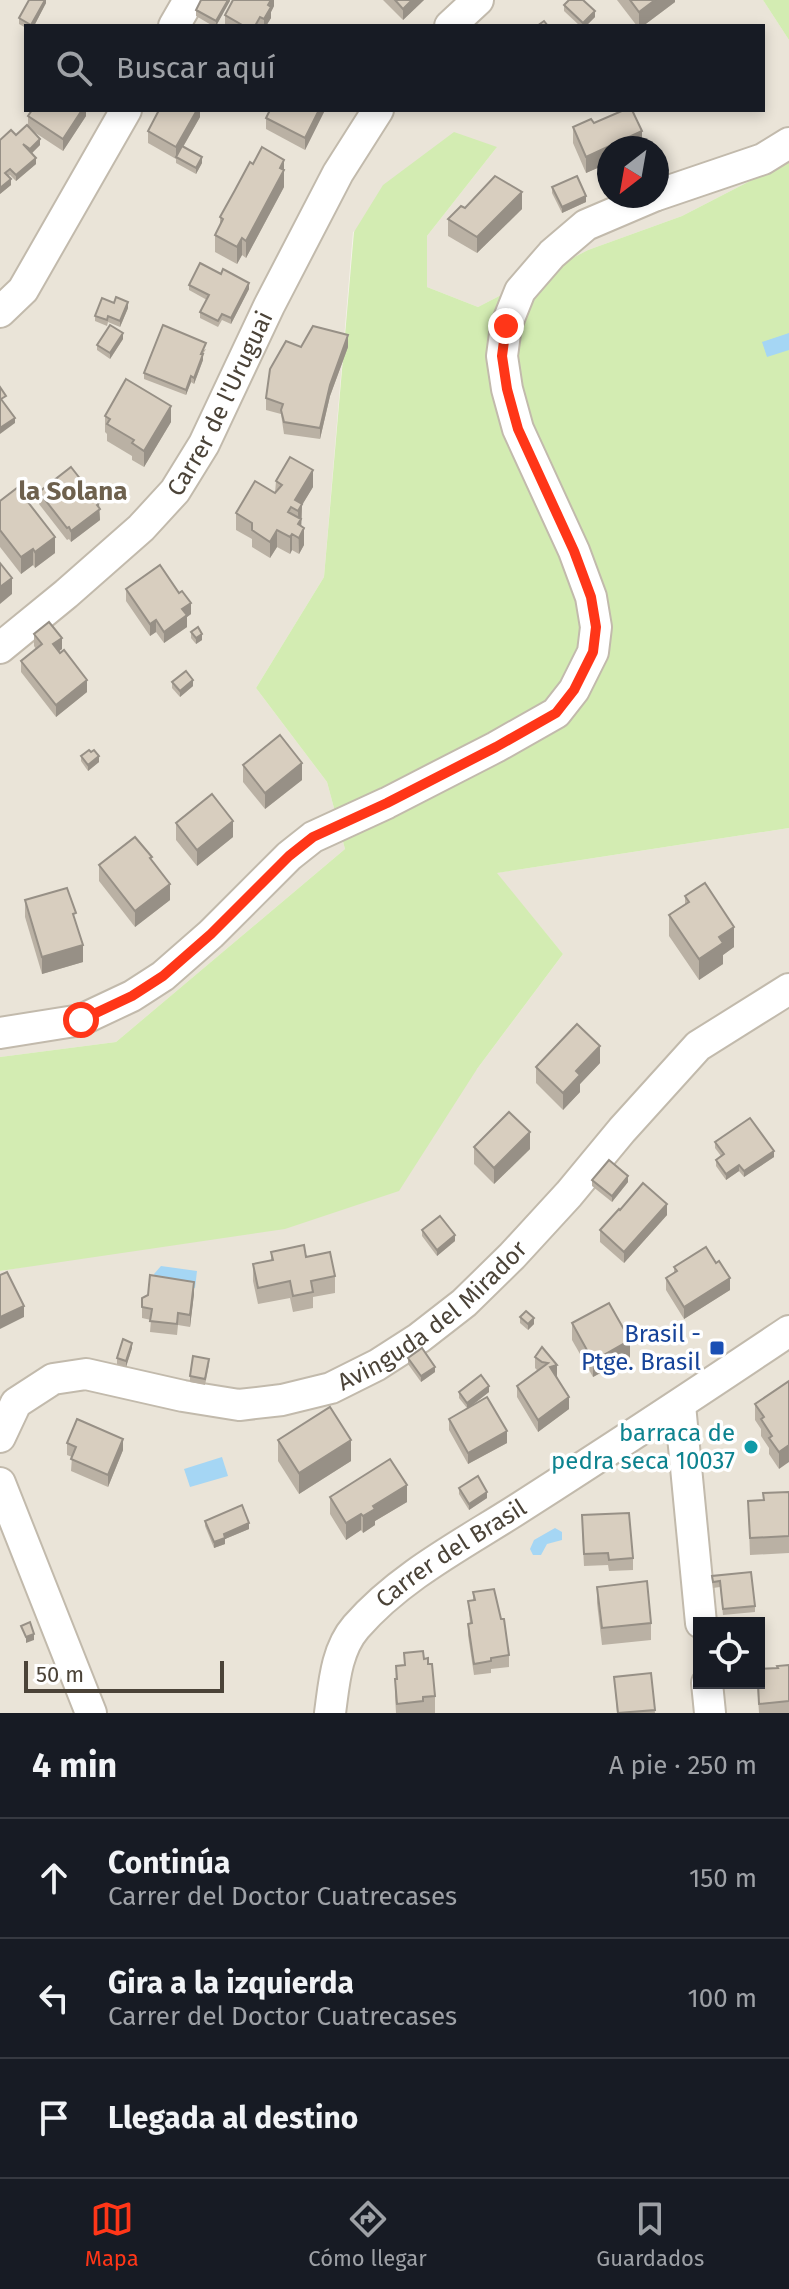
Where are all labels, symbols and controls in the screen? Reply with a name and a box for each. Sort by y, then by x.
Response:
search box [24,24,765,112]
icon: search [52,46,96,90]
text: Buscar aquí [116,50,276,86]
north arrow [597,136,669,208]
street label: Carrer de l'Uruguai [161,307,279,501]
route end [488,308,524,344]
district label: la Solana [18,476,128,507]
route start [63,1002,99,1038]
street label: Avinguda del Mirador [333,1235,533,1396]
place label: Brasil - Ptge. Brasil [581,1320,701,1376]
marker: Brasil - Ptge. Brasil [708,1339,726,1357]
place label: barraca de pedra seca 10037 [551,1419,735,1475]
marker: barraca de pedra seca 10037 [742,1438,760,1456]
street label: Carrer del Brasil [370,1493,531,1614]
map controls [693,1617,765,1689]
button: locate [693,1617,765,1689]
scale bar [24,1657,224,1693]
text: 50 m [36,1661,84,1688]
text: 4 min [32,1745,117,1786]
text: A pie · 250 m [609,1750,757,1781]
text: Continúa [108,1845,230,1881]
icon: ahead [32,1856,76,1900]
text: 150 m [689,1863,757,1894]
text: Carrer del Doctor Cuatrecases [108,1881,457,1912]
text: Gira a la izquierda [108,1965,354,2001]
icon: left [32,1976,76,2020]
text: 100 m [688,1983,757,2014]
text: Carrer del Doctor Cuatrecases [108,2001,457,2032]
icon: arrive [32,2096,76,2140]
text: Llegada al destino [108,2100,358,2136]
tab: Mapa [85,2197,139,2272]
tab: Cómo llegar [308,2197,427,2272]
tab: Guardados [596,2197,704,2272]

